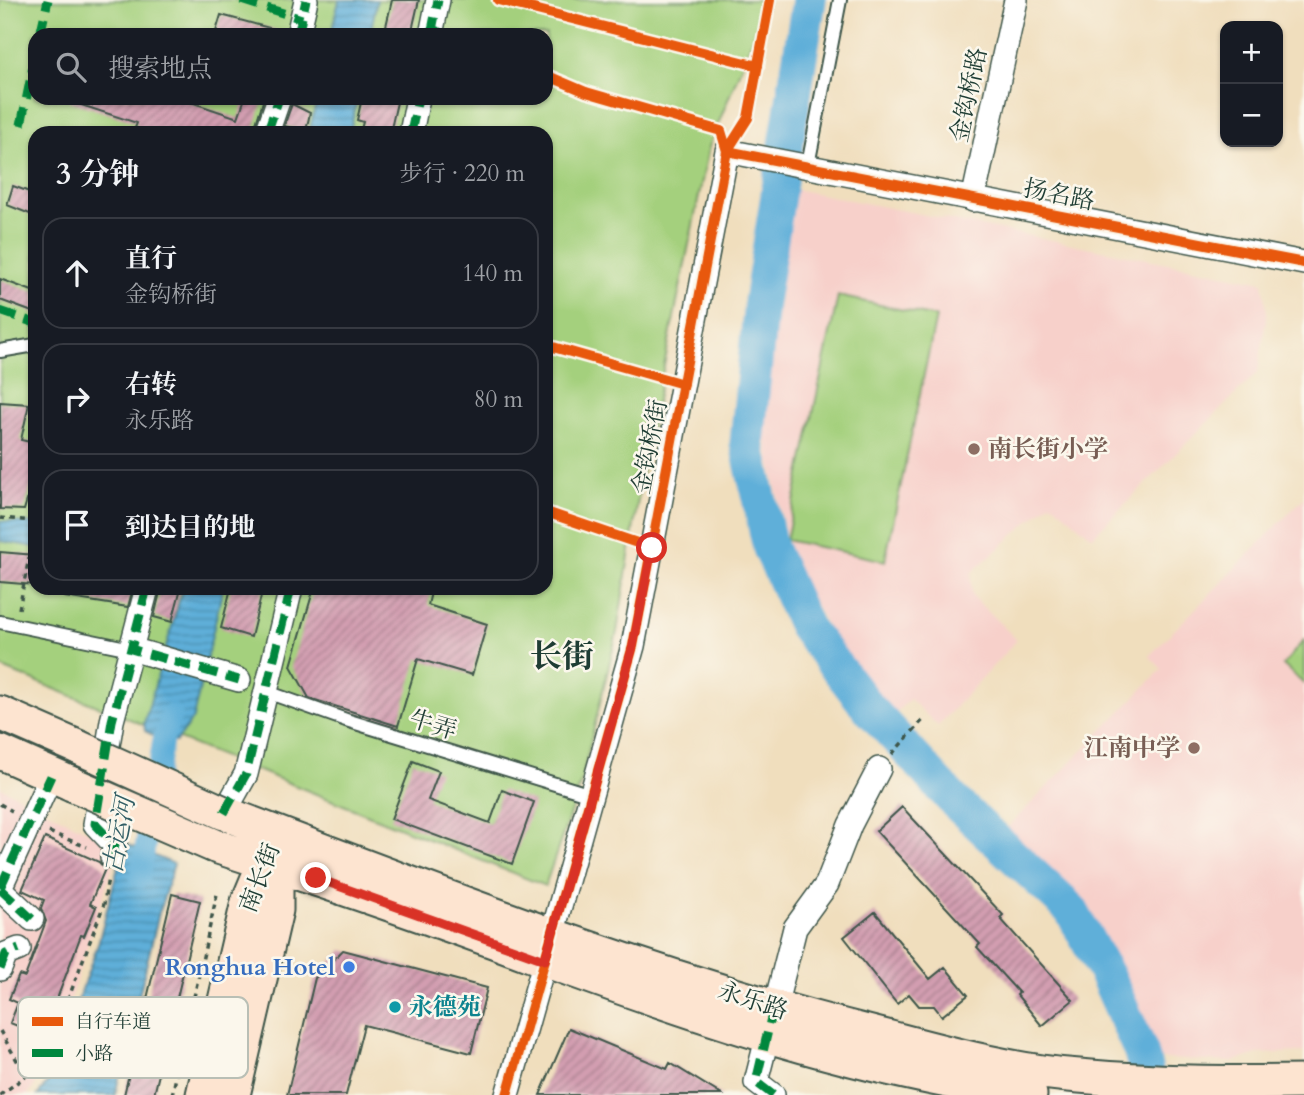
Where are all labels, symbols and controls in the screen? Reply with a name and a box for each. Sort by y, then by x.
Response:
map controls [1220,21,1283,147]
button: + [1220,21,1283,84]
search box [28,28,553,105]
street label: 金钩桥路 [943,45,995,145]
icon: search [52,48,90,86]
text: 搜索地点 [108,51,212,86]
button: − [1220,84,1283,147]
text: 3 分钟 [56,154,139,195]
text: 步行 · 220 m [400,158,525,189]
street label: 扬名路 [1021,172,1097,218]
text: 直行 [125,241,177,276]
icon: ahead [58,254,96,292]
text: 140 m [462,258,523,289]
text: 金钩桥街 [125,279,217,310]
text: 右转 [125,367,177,402]
icon: right [58,380,96,418]
text: 80 m [474,384,523,415]
street label: 金钩桥街 [625,397,675,497]
text: 永乐路 [125,405,194,436]
place label: 南长街小学 [988,433,1108,466]
marker: 南长街小学 [966,441,982,457]
icon: arrive [58,506,96,544]
text: 到达目的地 [125,510,255,545]
route start [636,532,667,563]
district label: 长街 [530,635,594,679]
street label: 牛弄 [405,702,461,748]
place label: 江南中学 [1084,732,1180,765]
marker: 江南中学 [1186,740,1202,756]
water label: 古运河 [95,790,144,876]
street label: 南长街 [232,838,288,918]
route end [300,862,331,893]
place label: Ronghua Hotel [165,951,335,984]
marker: Ronghua Hotel [341,959,357,975]
street label: 永乐路 [714,974,792,1028]
place label: 永德苑 [409,991,481,1024]
legend [18,997,248,1078]
marker: 永德苑 [387,999,403,1015]
text: 自行车道 [75,1009,151,1035]
text: 小路 [75,1041,113,1067]

